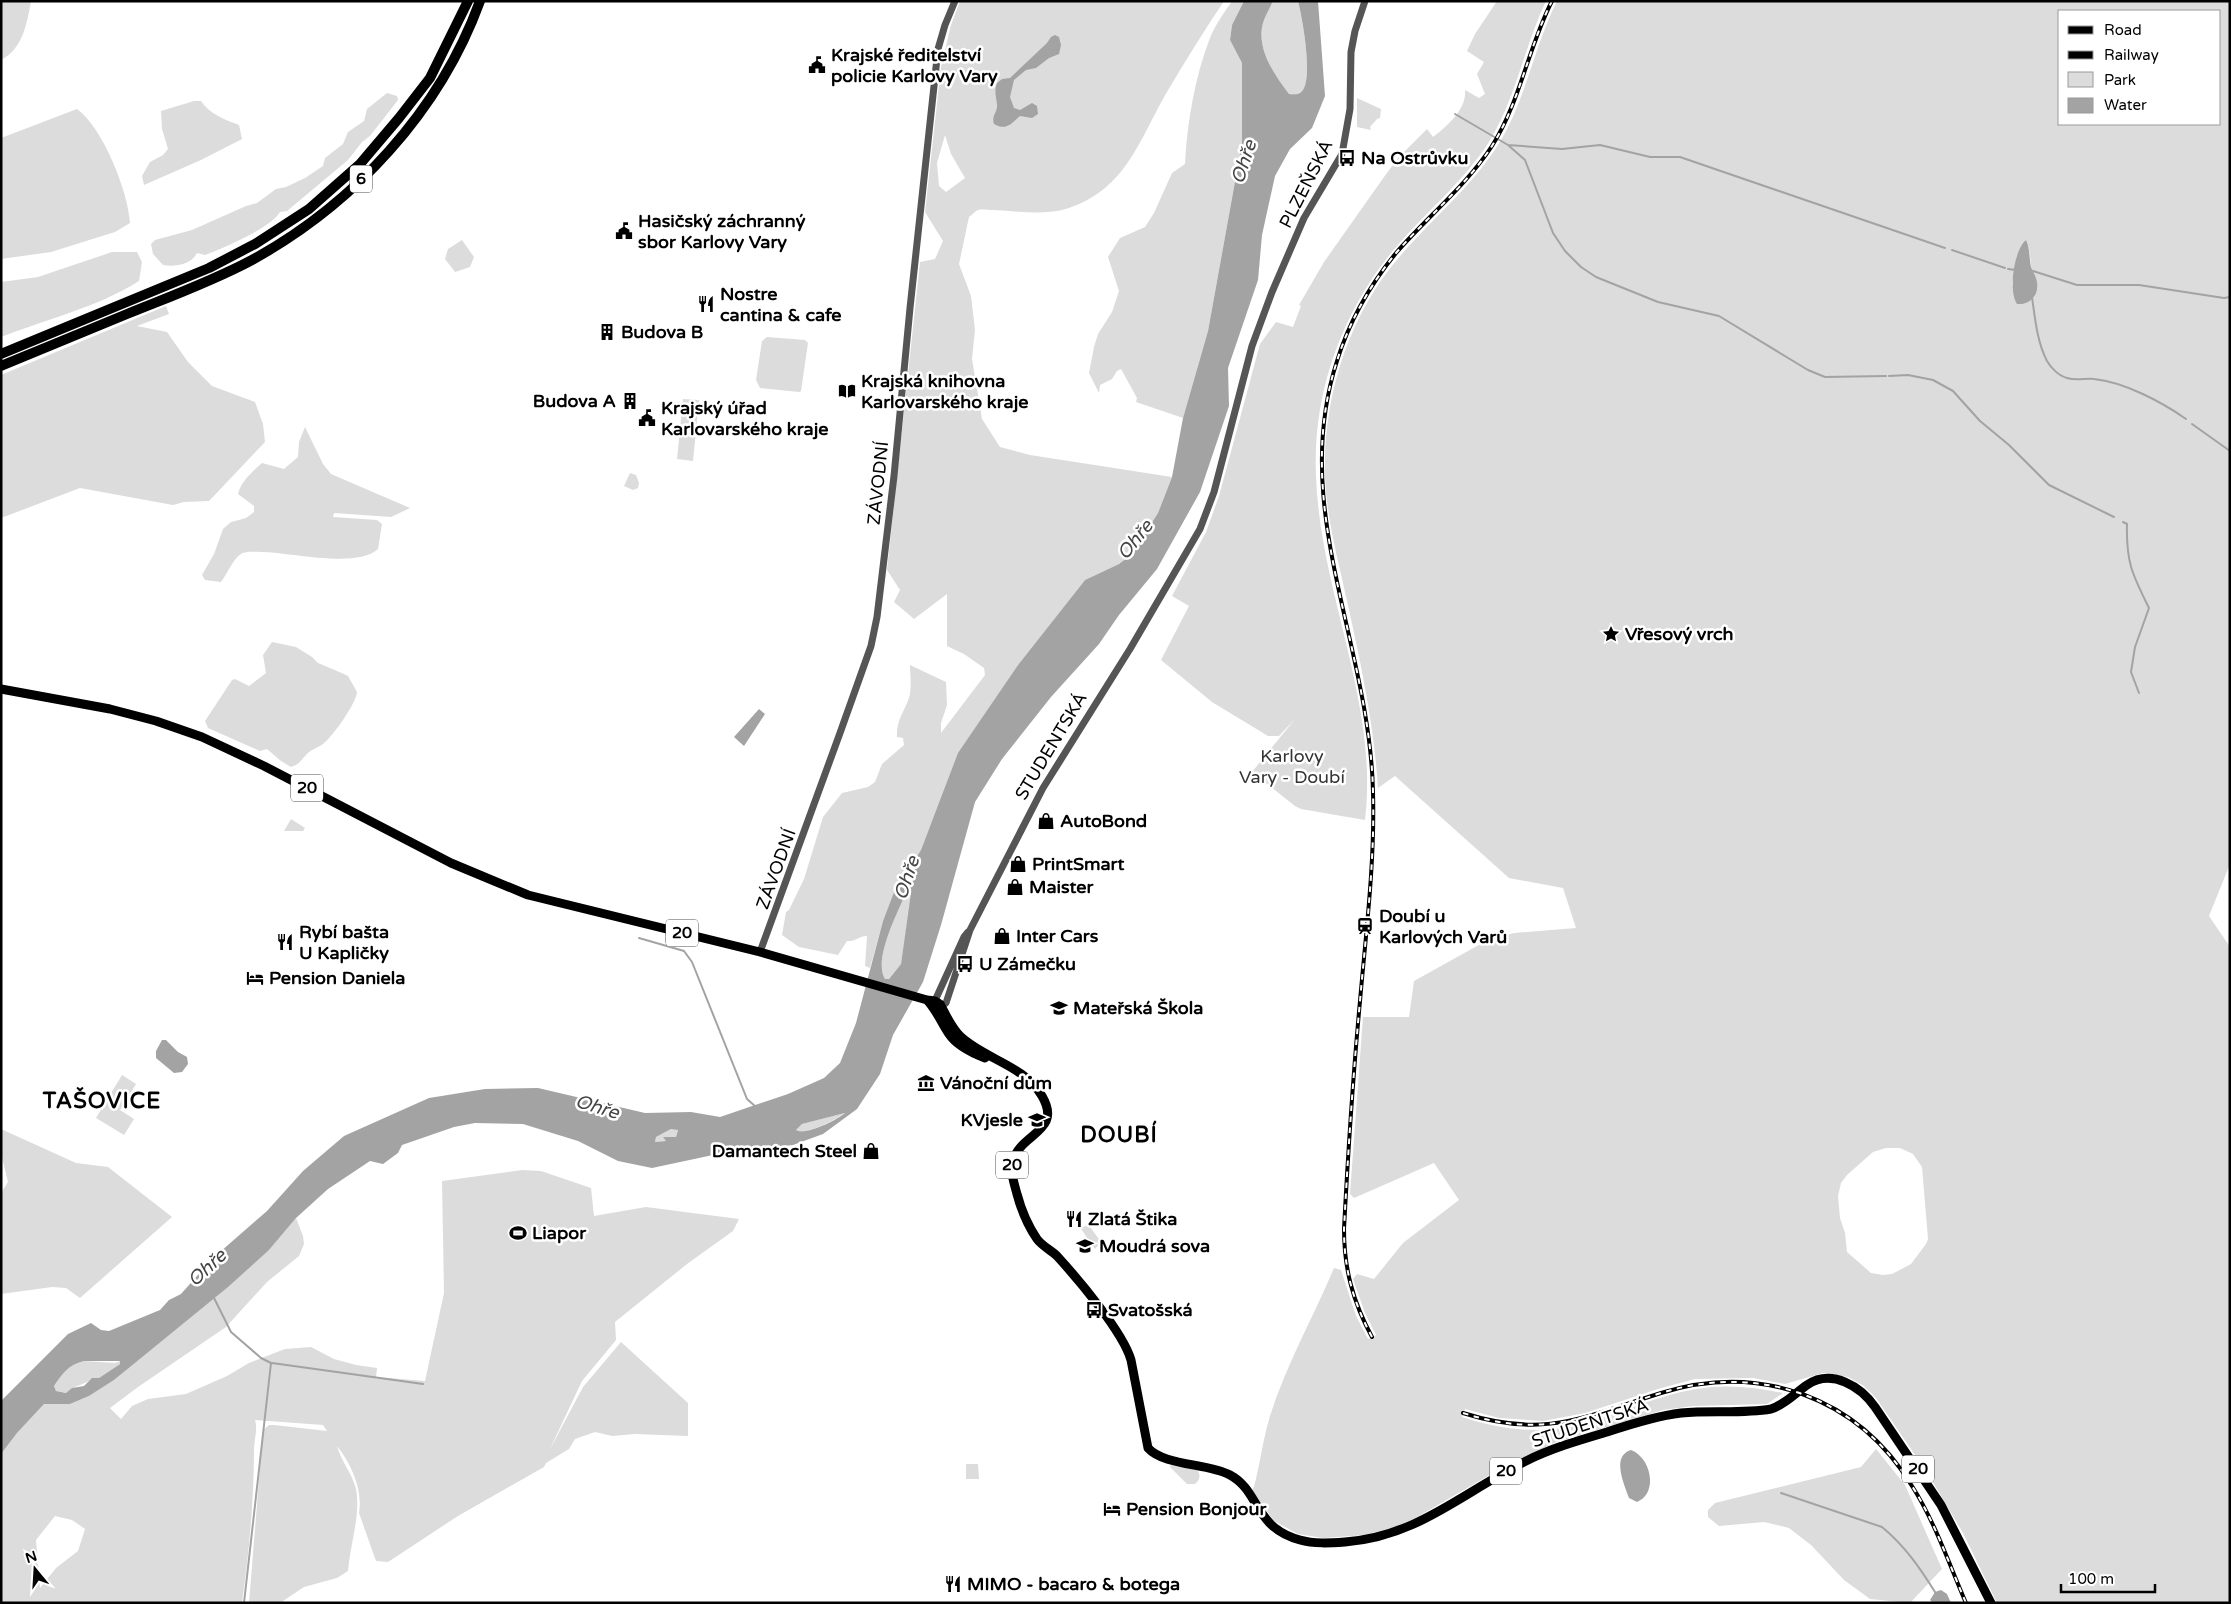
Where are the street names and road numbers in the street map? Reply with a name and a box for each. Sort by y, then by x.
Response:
street label: PLZEŇSKÁ [1274,136,1338,232]
road number: 6 [350,165,372,192]
street label: ZÁVODNÍ [863,440,893,526]
street label: STUDENTSKÁ [1010,688,1092,804]
road number: 20 [291,774,323,801]
street label: ZÁVODNÍ [751,826,801,912]
road number: 20 [666,920,698,946]
road number: 20 [996,1152,1028,1178]
street label: STUDENTSKÁ [1529,1394,1651,1452]
road number: 20 [1902,1456,1934,1482]
road number: 20 [1490,1458,1522,1484]

